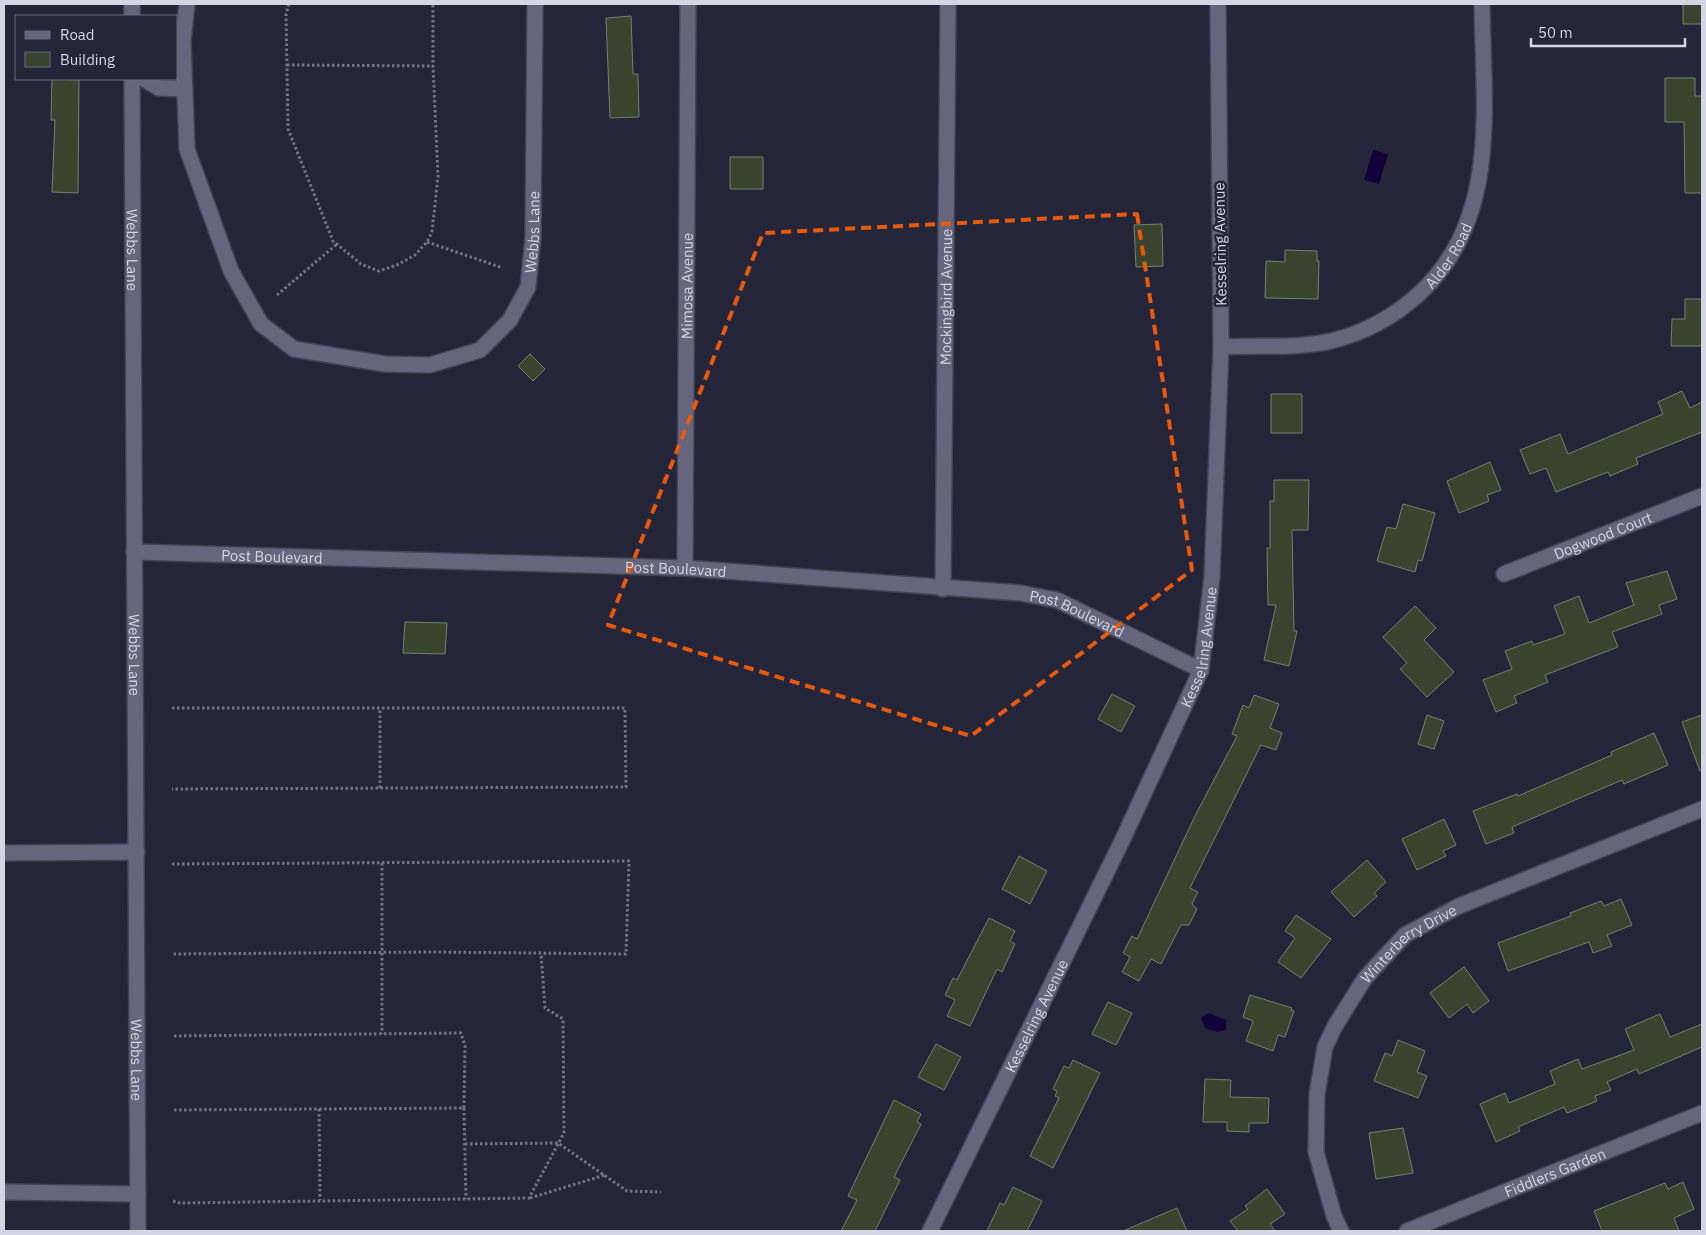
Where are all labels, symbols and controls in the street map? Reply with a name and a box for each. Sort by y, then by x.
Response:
legend [15,15,178,80]
scale bar [1531,15,1685,47]
text: 50 m [1538,23,1573,42]
text: Road [60,25,95,44]
text: Building [60,50,115,69]
street label: Kesselring Avenue [1209,182,1231,306]
street label: Webbs Lane [520,191,543,274]
street label: Webbs Lane [123,209,143,291]
street label: Alder Road [1421,220,1476,292]
street label: Mockingbird Avenue [935,229,956,365]
street label: Mimosa Avenue [677,233,696,339]
street label: Dogwood Court [1551,507,1655,563]
street label: Post Boulevard [221,545,323,567]
street label: Post Boulevard [625,557,727,581]
street label: Post Boulevard [1028,586,1128,641]
street label: Kesselring Avenue [1176,586,1220,710]
street label: Webbs Lane [125,614,145,696]
street label: Winterberry Drive [1356,900,1460,987]
street label: Kesselring Avenue [1000,956,1072,1075]
street label: Webbs Lane [127,1019,147,1101]
street label: Fiddlers Garden [1501,1143,1608,1201]

